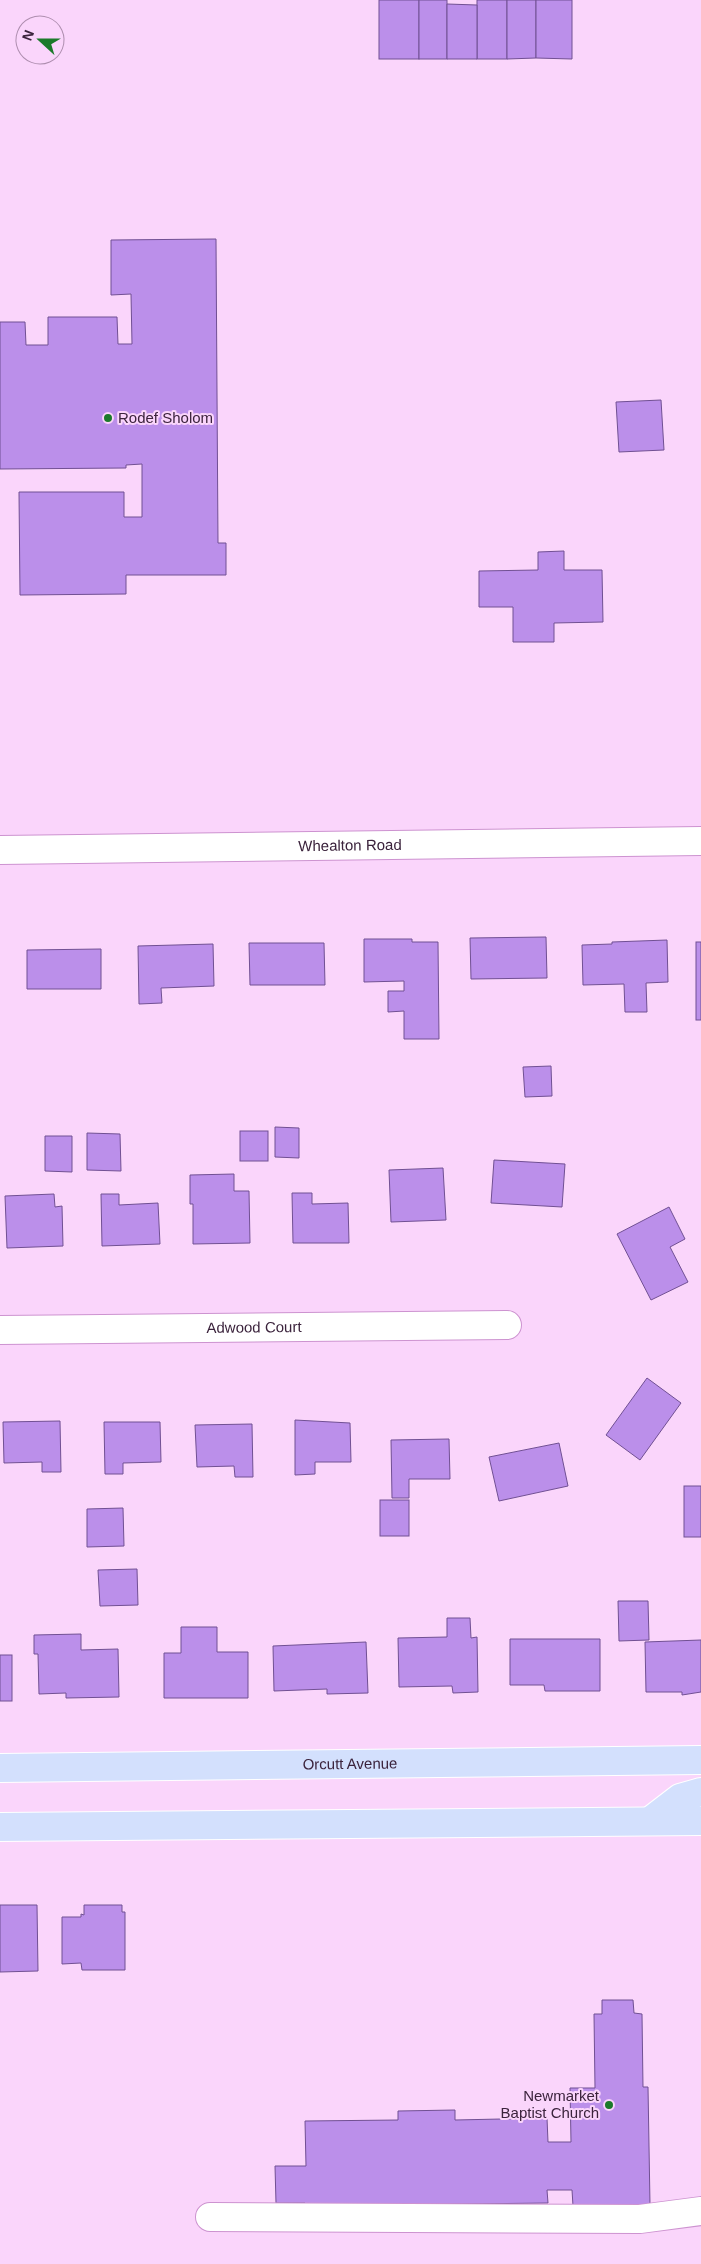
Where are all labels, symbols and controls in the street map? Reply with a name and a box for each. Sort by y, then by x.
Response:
north arrow [15,15,65,65]
text: N [19,28,37,43]
place label: Rodef Sholom [118,409,213,426]
marker: Rodef Sholom [102,412,114,424]
street label: Whealton Road [298,836,402,854]
street label: Adwood Court [206,1318,302,1336]
street label: Orcutt Avenue [302,1754,397,1773]
place label: Newmarket Baptist Church [501,2087,600,2121]
marker: Newmarket Baptist Church [603,2099,615,2111]

